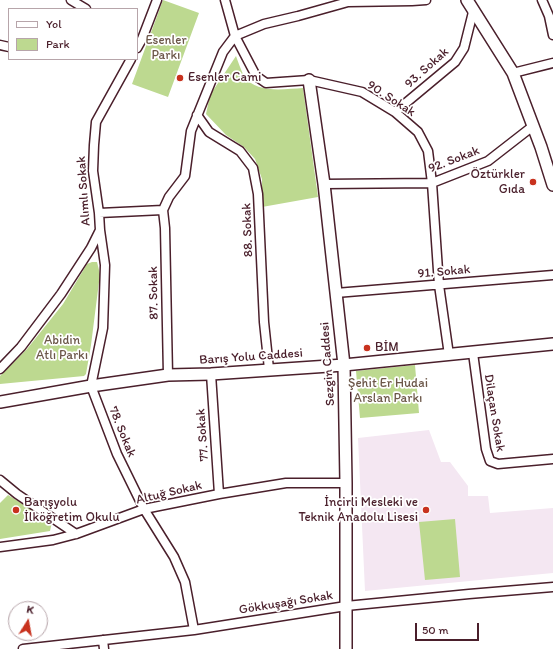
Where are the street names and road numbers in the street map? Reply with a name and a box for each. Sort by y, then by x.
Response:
street label: 93. Sokak [402,44,452,92]
street label: 90. Sokak [364,78,418,120]
street label: 92. Sokak [426,143,482,177]
street label: Alımlı Sokak [74,156,94,226]
street label: 88. Sokak [239,203,257,257]
street label: 91. Sokak [417,262,471,282]
street label: 87. Sokak [146,266,162,320]
street label: Sezgin Caddesi [317,321,339,407]
street label: Barış Yolu Caddesi [199,346,303,368]
street label: Dilaçan Sokak [480,373,508,453]
street label: 78. Sokak [105,404,139,460]
street label: 77. Sokak [193,408,213,462]
street label: Altuğ Sokak [134,478,204,508]
street label: Gökkuşağı Sokak [238,588,334,618]

